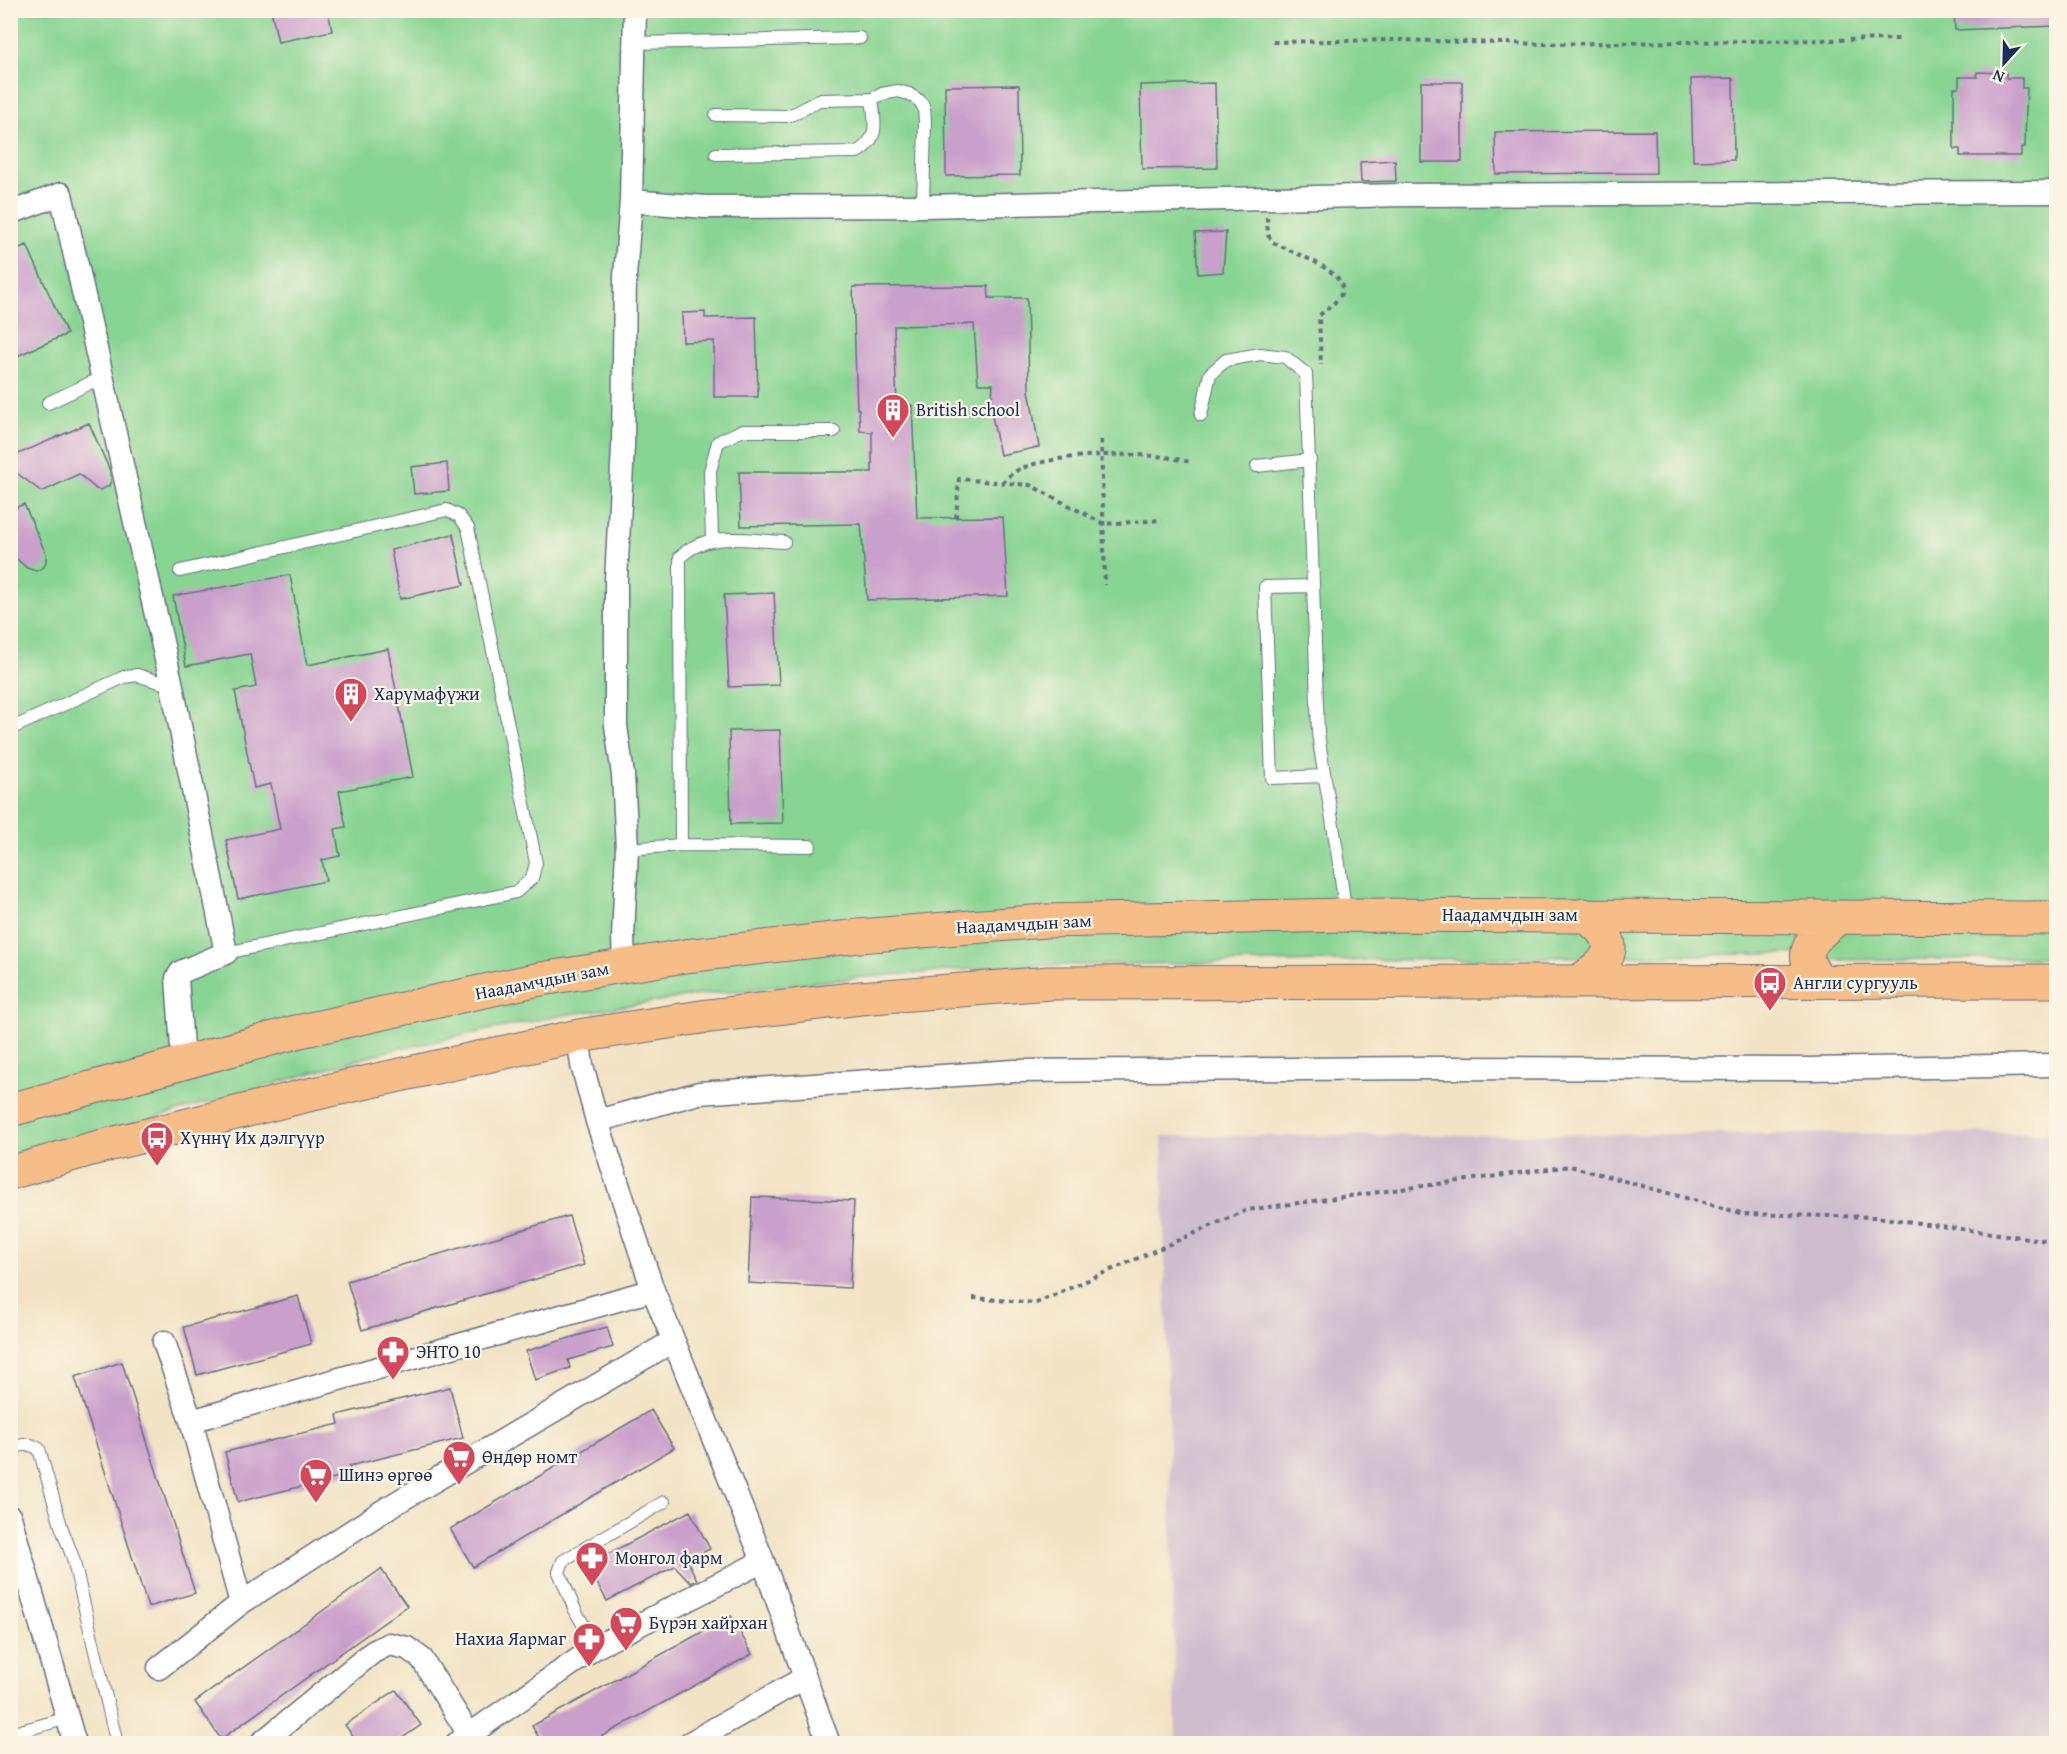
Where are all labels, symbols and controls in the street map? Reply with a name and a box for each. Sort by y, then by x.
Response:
north arrow [1974,33,2034,93]
text: N [1989,64,2008,90]
building icon: British school [875,392,911,439]
place label: British school [916,396,1020,423]
building icon: Харүмафүжи [333,676,369,723]
place label: Харүмафүжи [374,680,480,707]
street label: Наадамчдын зам [1442,901,1578,928]
street label: Наадамчдын зам [955,906,1093,941]
street label: Наадамчдын зам [473,954,611,1007]
bus stop icon: Англи сургууль [1752,965,1788,1012]
place label: Англи сургууль [1793,969,1918,996]
bus stop icon: Хүннү Их дэлгүүр [139,1120,175,1167]
place label: Хүннү Их дэлгүүр [180,1124,325,1151]
pharmacy icon: ЭНТО 10 [375,1334,411,1381]
place label: ЭНТО 10 [416,1338,481,1365]
supermarket icon: Өндөр номт [441,1439,477,1486]
place label: Өндөр номт [482,1443,578,1470]
supermarket icon: Шинэ өргөө [298,1457,334,1504]
place label: Шинэ өргөө [339,1461,432,1488]
pharmacy icon: Монгол фарм [574,1540,610,1587]
place label: Монгол фарм [615,1544,723,1571]
supermarket icon: Бүрэн хайрхан [608,1605,644,1652]
place label: Бүрэн хайрхан [649,1609,768,1636]
pharmacy icon: Нахиа Яармаг [571,1621,607,1668]
place label: Нахиа Яармаг [455,1625,566,1652]

